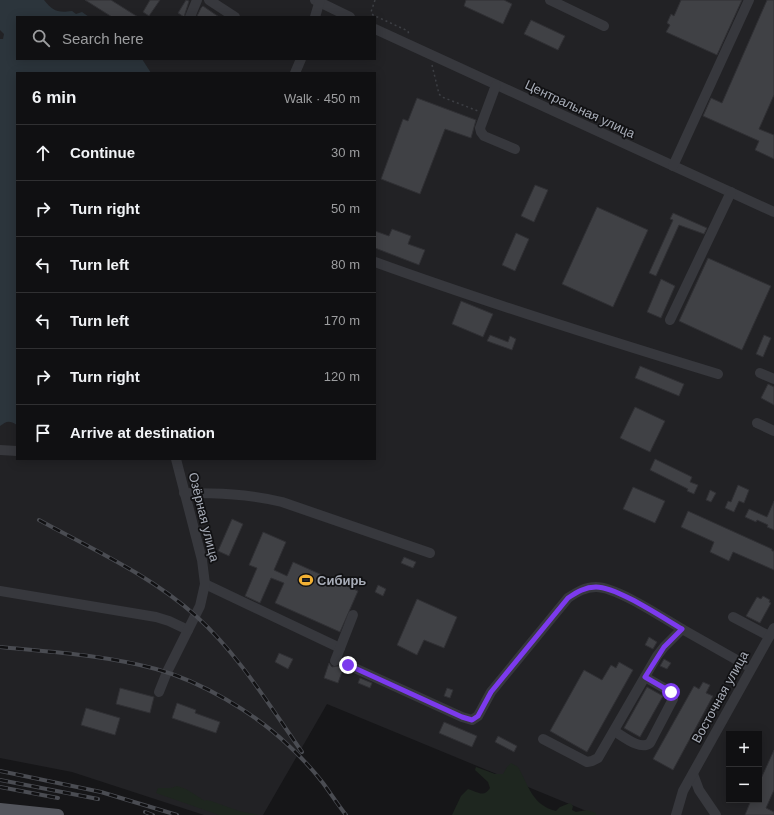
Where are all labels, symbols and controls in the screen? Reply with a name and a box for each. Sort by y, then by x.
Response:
search box [16,16,376,60]
icon: search [30,27,52,49]
text: Search here [62,30,144,47]
street label: Центральная улица [523,77,638,141]
text: 6 min [32,88,76,107]
text: Walk · 450 m [284,91,360,106]
icon: ahead [32,142,54,164]
text: Continue [70,144,135,161]
text: 30 m [331,145,360,160]
icon: right [32,198,54,220]
text: Turn right [70,200,140,217]
text: 50 m [331,201,360,216]
icon: left [32,254,54,276]
text: Turn left [70,256,129,273]
text: 80 m [331,257,360,272]
icon: left [32,310,54,332]
text: Turn left [70,312,129,329]
text: 170 m [324,313,360,328]
icon: right [32,366,54,388]
text: Turn right [70,368,140,385]
text: 120 m [324,369,360,384]
icon: arrive [32,422,54,444]
text: Arrive at destination [70,424,215,441]
street label: Озёрная улица [186,471,223,564]
sports icon: Сибирь [298,572,314,588]
place label: Сибирь [317,573,366,588]
street label: Восточная улица [689,648,752,746]
route end [339,656,357,674]
route start [662,683,680,701]
map controls [726,731,762,803]
button: + [726,731,762,767]
button: − [726,767,762,803]

